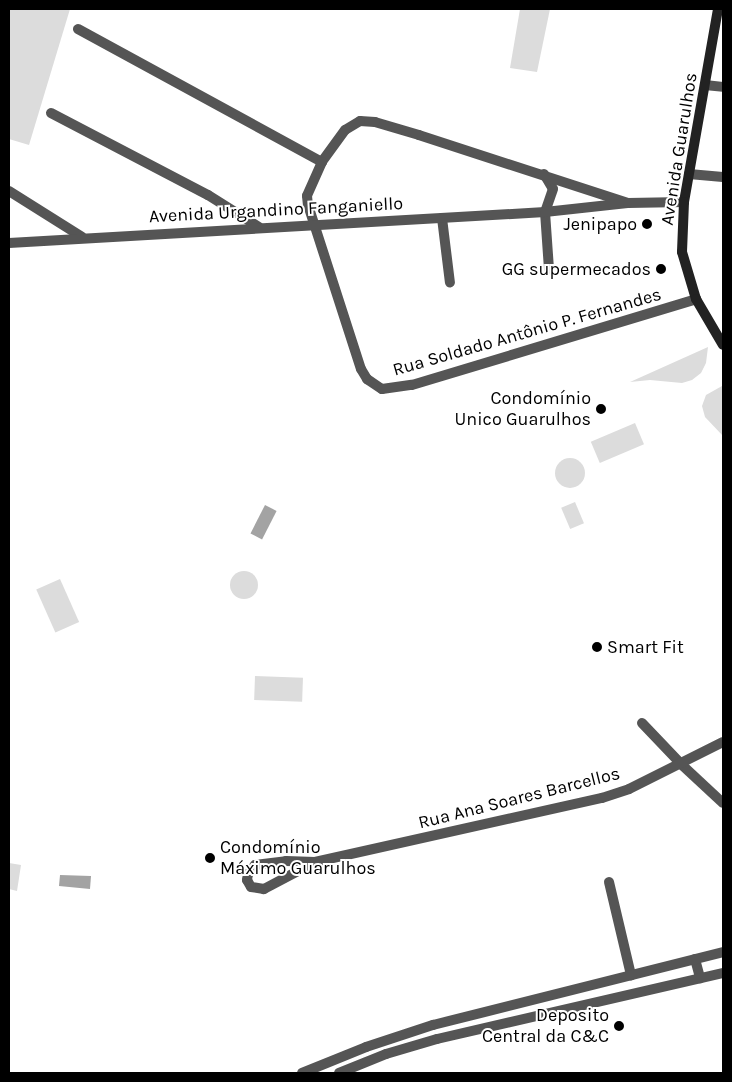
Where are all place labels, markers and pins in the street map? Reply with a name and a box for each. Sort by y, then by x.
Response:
place label: Jenipapo [563,213,637,235]
marker: Jenipapo [641,218,653,230]
place label: GG supermecados [502,258,651,280]
marker: GG supermecados [655,263,667,275]
place label: Condomínio Unico Guarulhos [455,388,591,430]
marker: Condomínio Unico Guarulhos [595,403,607,415]
place label: Smart Fit [607,636,684,658]
marker: Smart Fit [591,641,603,653]
place label: Condomínio Máximo Guarulhos [220,837,376,880]
marker: Condomínio Máximo Guarulhos [204,852,216,864]
place label: Deposito Central da C&C [482,1005,609,1048]
marker: Deposito Central da C&C [613,1020,625,1032]

